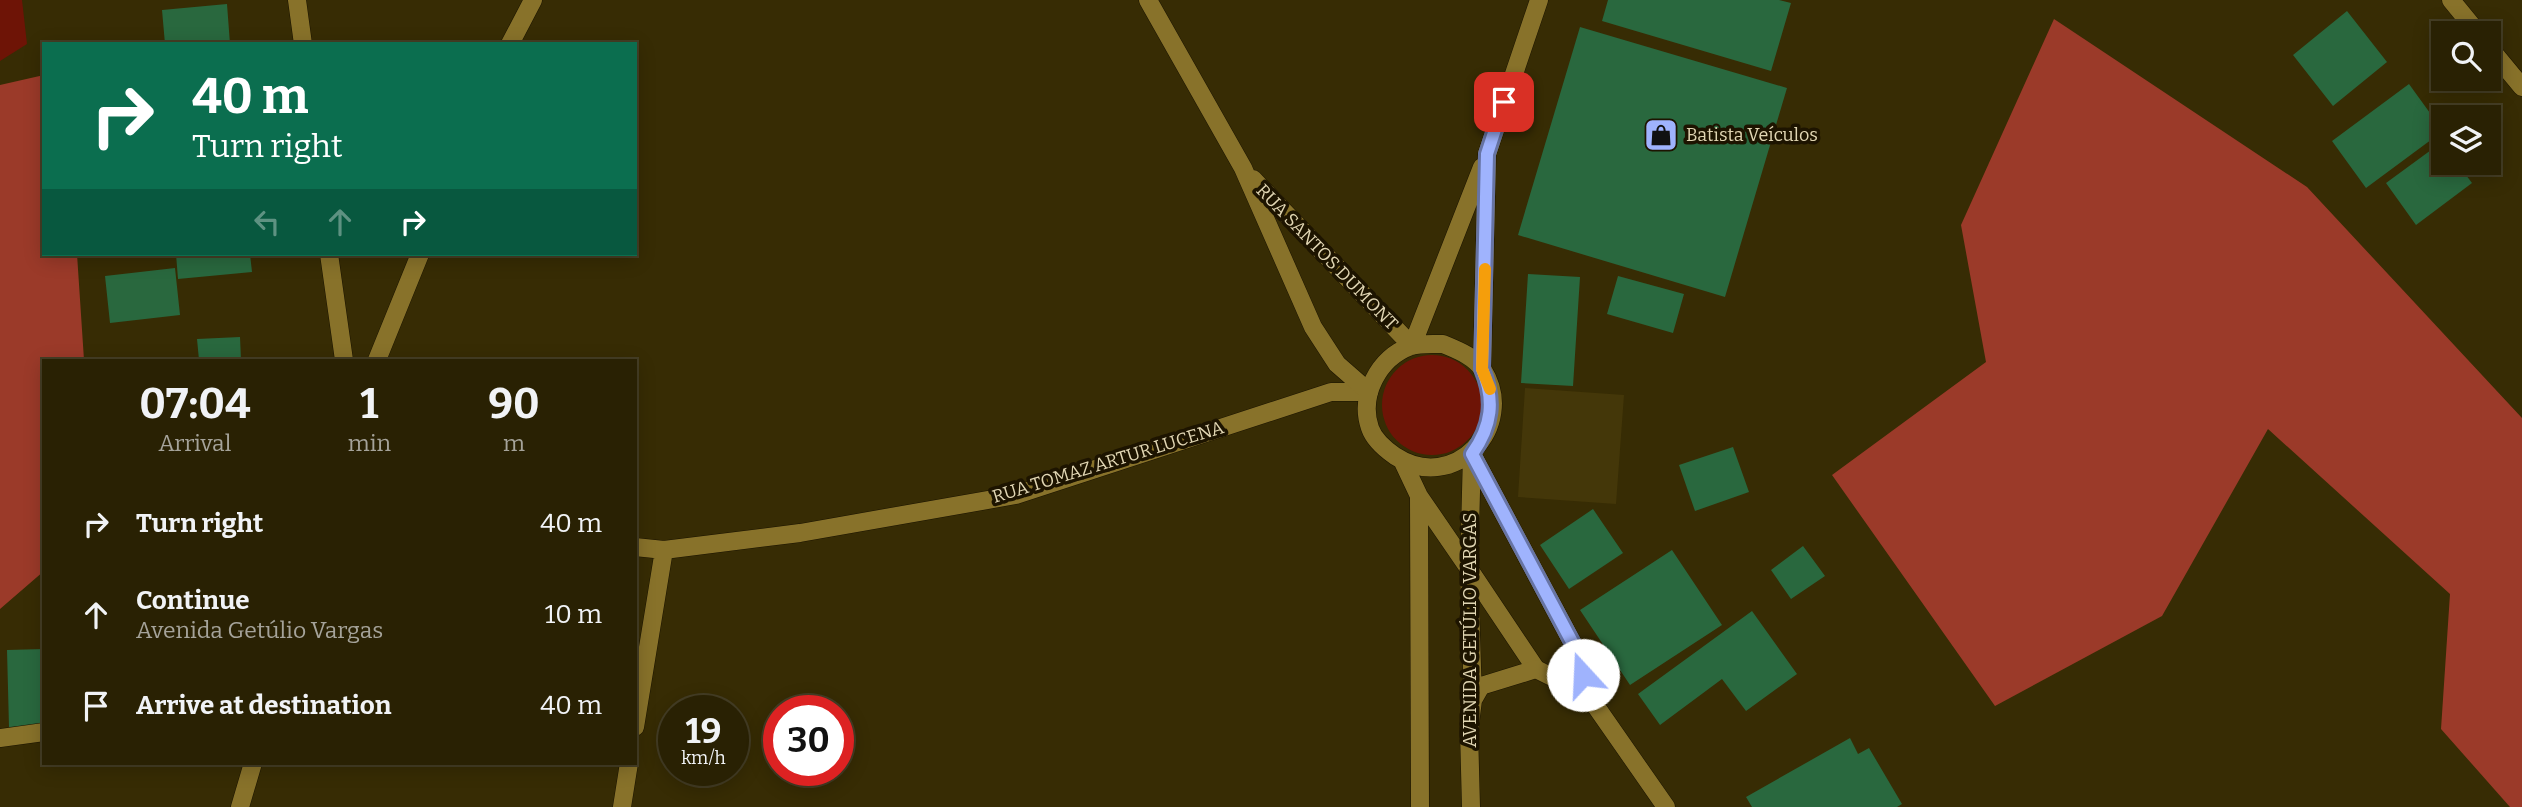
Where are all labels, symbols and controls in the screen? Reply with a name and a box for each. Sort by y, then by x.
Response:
map controls [2431,21,2501,175]
button: search [2431,21,2501,91]
text: 40 m [192,67,309,126]
icon: right [77,70,168,161]
pin [1474,72,1534,132]
icon: arrive [1485,83,1523,121]
button: layers [2431,105,2501,175]
shop icon: Batista Veículos [1642,116,1680,154]
place label: Batista Veículos [1686,124,1818,146]
text: Turn right [192,127,343,165]
street label: RUA SANTOS DUMONT [1252,179,1403,335]
icon: left [248,203,286,241]
icon: ahead [321,203,359,241]
icon: right [394,203,432,241]
text: 07:04 [139,379,251,429]
text: 1 [360,379,378,429]
text: 90 [488,379,540,429]
street label: RUA TOMAZ ARTUR LUCENA [989,416,1227,508]
text: Arrival [158,429,231,457]
text: min [348,429,391,457]
text: m [503,429,525,457]
icon: right [77,505,115,543]
text: Turn right [136,508,263,539]
text: 40 m [540,508,602,539]
street label: AVENIDA GETÚLIO VARGAS [1458,512,1481,748]
text: Continue [136,585,250,616]
icon: ahead [77,596,115,634]
text: 10 m [545,599,602,630]
text: Avenida Getúlio Vargas [136,616,383,644]
position arrow [1546,638,1620,712]
icon: arrive [77,687,115,725]
text: Arrive at destination [136,690,391,721]
text: 40 m [540,690,602,721]
speed limit sign: 30 [763,695,854,786]
text: 19 [686,710,721,752]
text: km/h [681,747,726,769]

